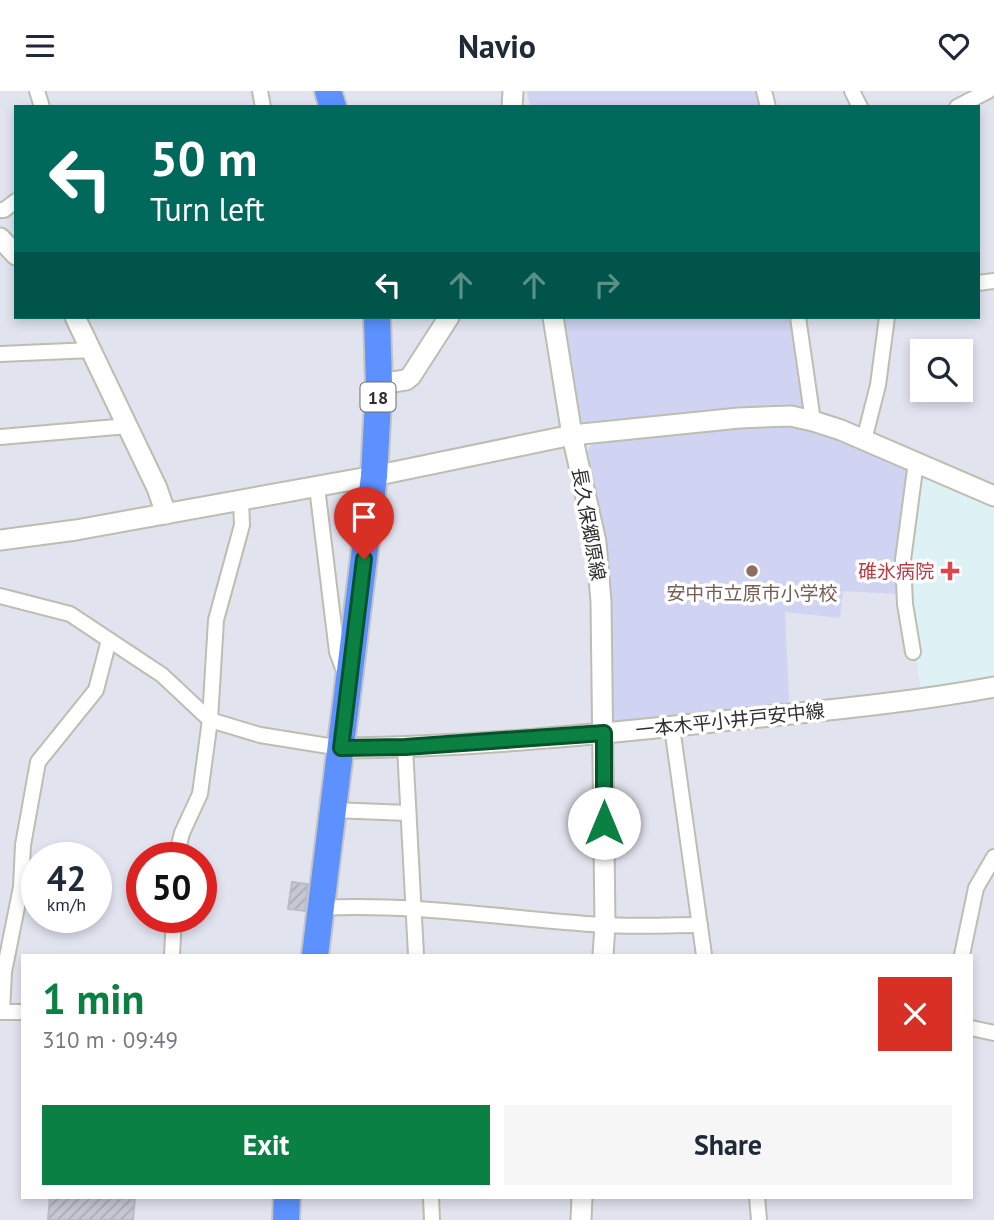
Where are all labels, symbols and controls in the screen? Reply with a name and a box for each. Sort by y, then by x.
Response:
text: Navio [458,25,536,67]
icon: menu [21,27,59,65]
icon: heart [935,27,973,65]
text: 50 m [150,126,257,190]
icon: left [35,133,126,224]
text: Turn left [150,188,265,230]
icon: left [369,266,407,304]
icon: ahead [442,266,480,304]
icon: ahead [515,266,553,304]
icon: right [588,266,626,304]
map controls [910,339,973,402]
button: search [910,339,973,402]
road number: 18 [360,383,396,411]
street label: 長久保郷原線 [567,466,611,582]
pin [334,487,394,559]
icon: arrive [345,498,383,536]
place label: 碓氷病院 [858,559,934,583]
marker: 碓氷病院 [940,561,960,581]
marker: 安中市立原市小学校 [744,563,760,579]
place label: 安中市立原市小学校 [666,581,838,605]
street label: 一本木平小井戸安中線 [634,698,826,742]
position arrow [567,786,641,860]
speed limit sign: 50 [126,842,217,933]
text: 42 [47,855,86,901]
text: km/h [47,893,86,916]
text: 1 min [42,971,144,1026]
button: close [878,977,952,1051]
text: 310 m · 09:49 [42,1025,178,1054]
button: Exit [42,1105,490,1185]
button: Share [504,1105,952,1185]

